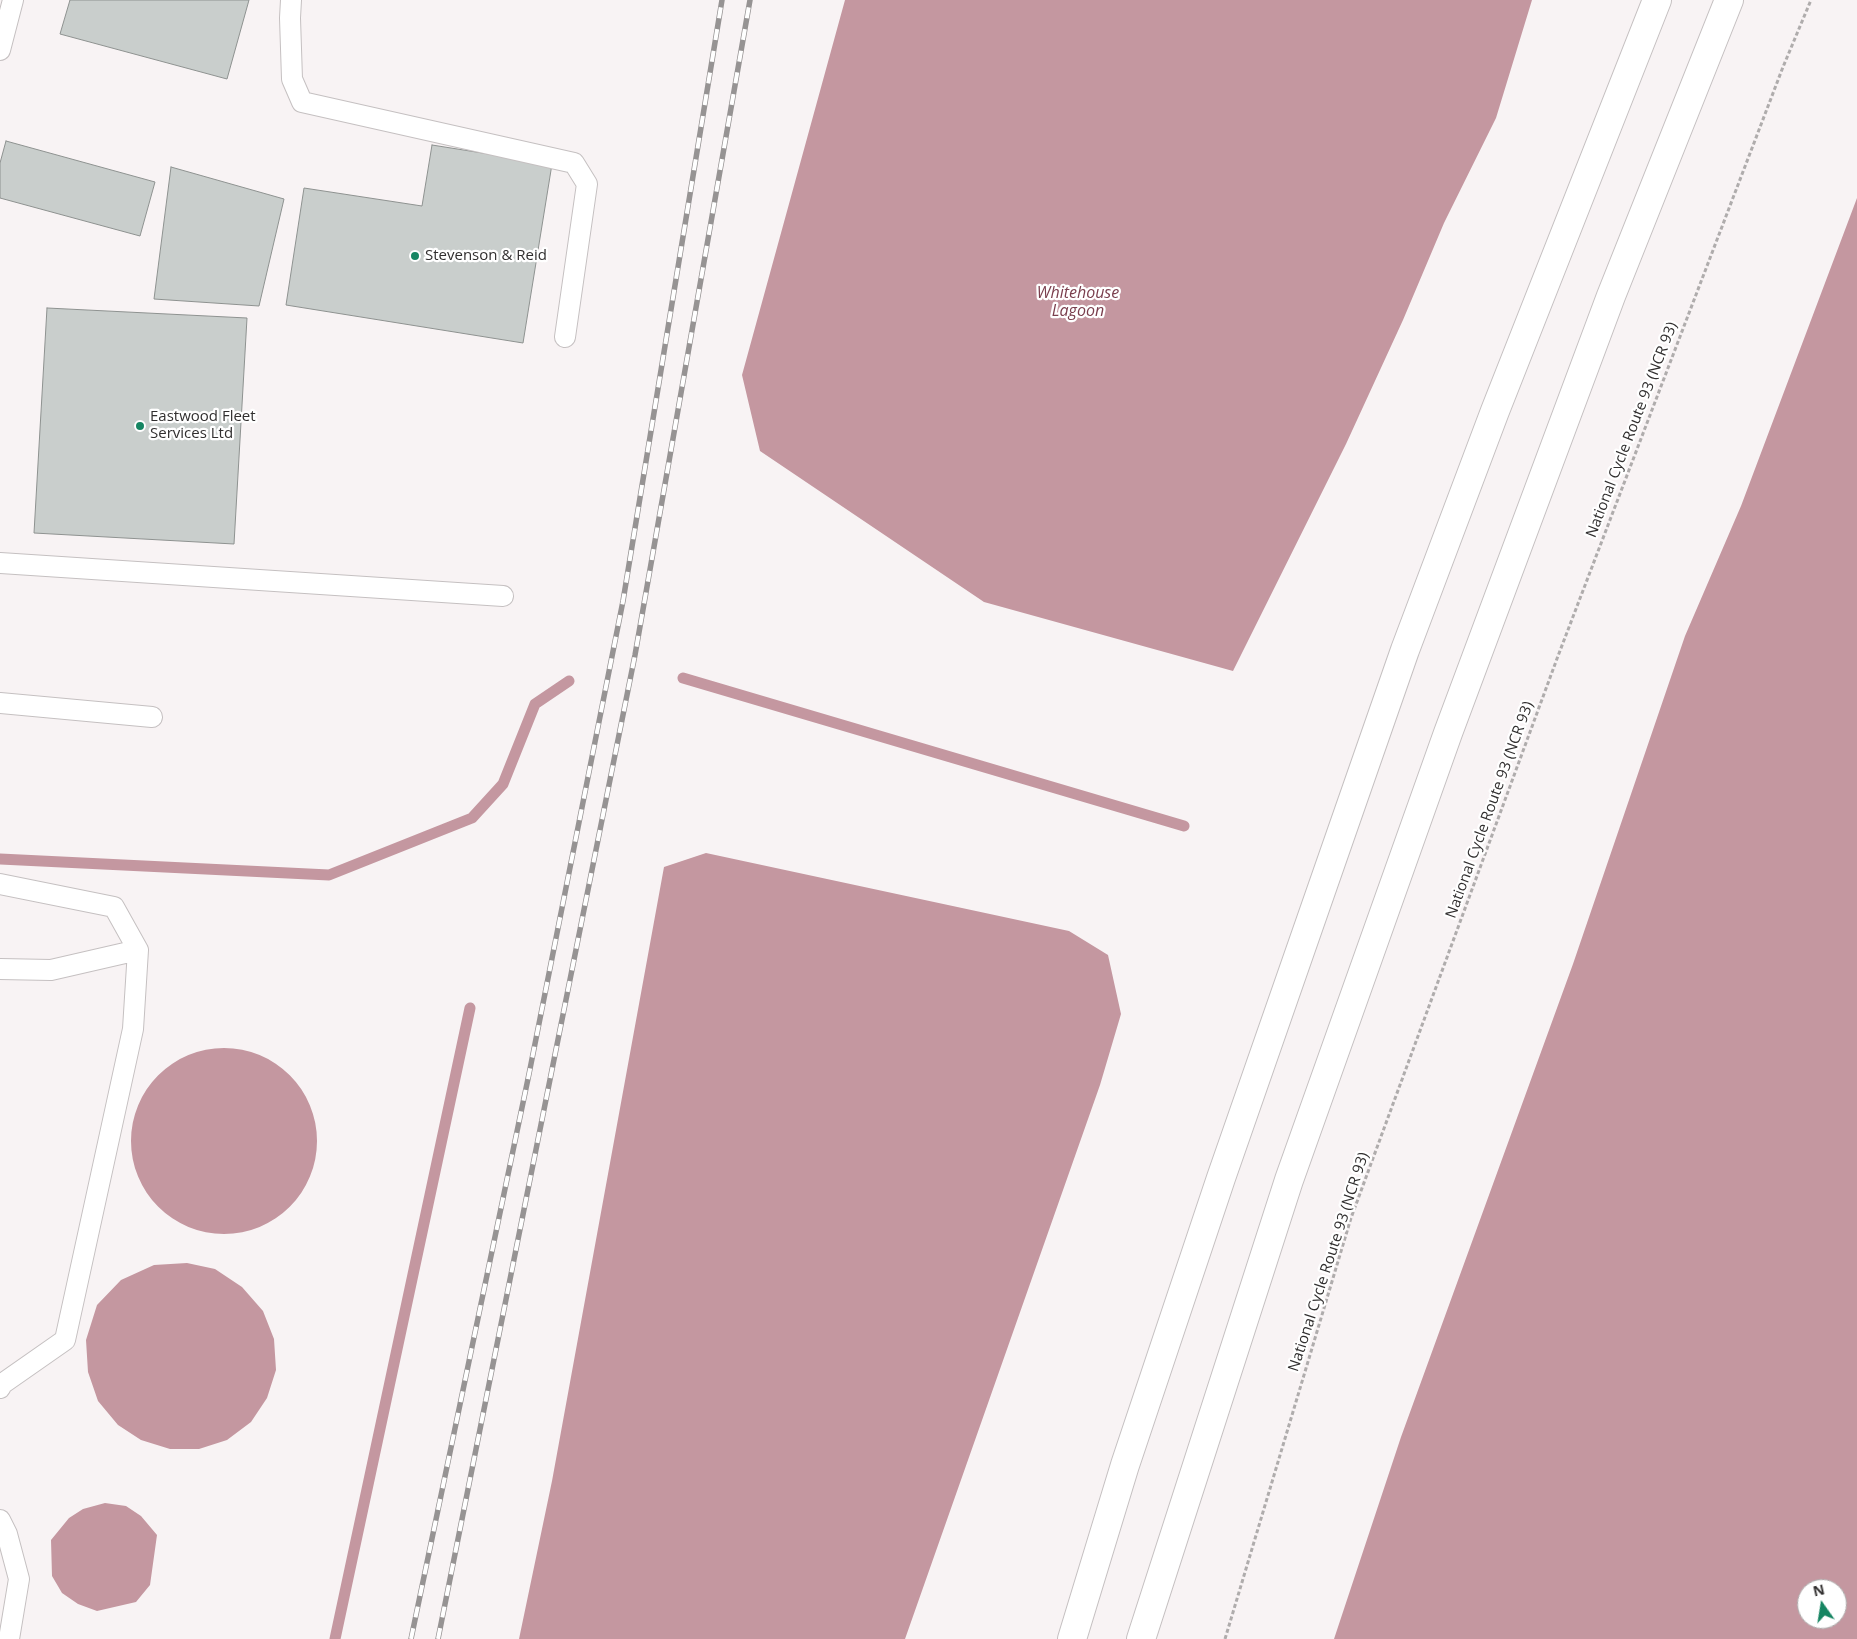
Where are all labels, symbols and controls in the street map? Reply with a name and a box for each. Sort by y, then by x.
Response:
place label: Stevenson & Reid [425,247,547,265]
marker: Stevenson & Reid [409,250,421,262]
water label: Whitehouse Lagoon [1037,283,1119,321]
street label: National Cycle Route 93 (NCR 93) [1583,320,1681,540]
place label: Eastwood Fleet Services Ltd [150,408,256,443]
marker: Eastwood Fleet Services Ltd [134,420,146,432]
street label: National Cycle Route 93 (NCR 93) [1442,699,1538,921]
street label: National Cycle Route 93 (NCR 93) [1285,1150,1373,1374]
north arrow [1797,1579,1847,1629]
text: N [1811,1579,1826,1600]

